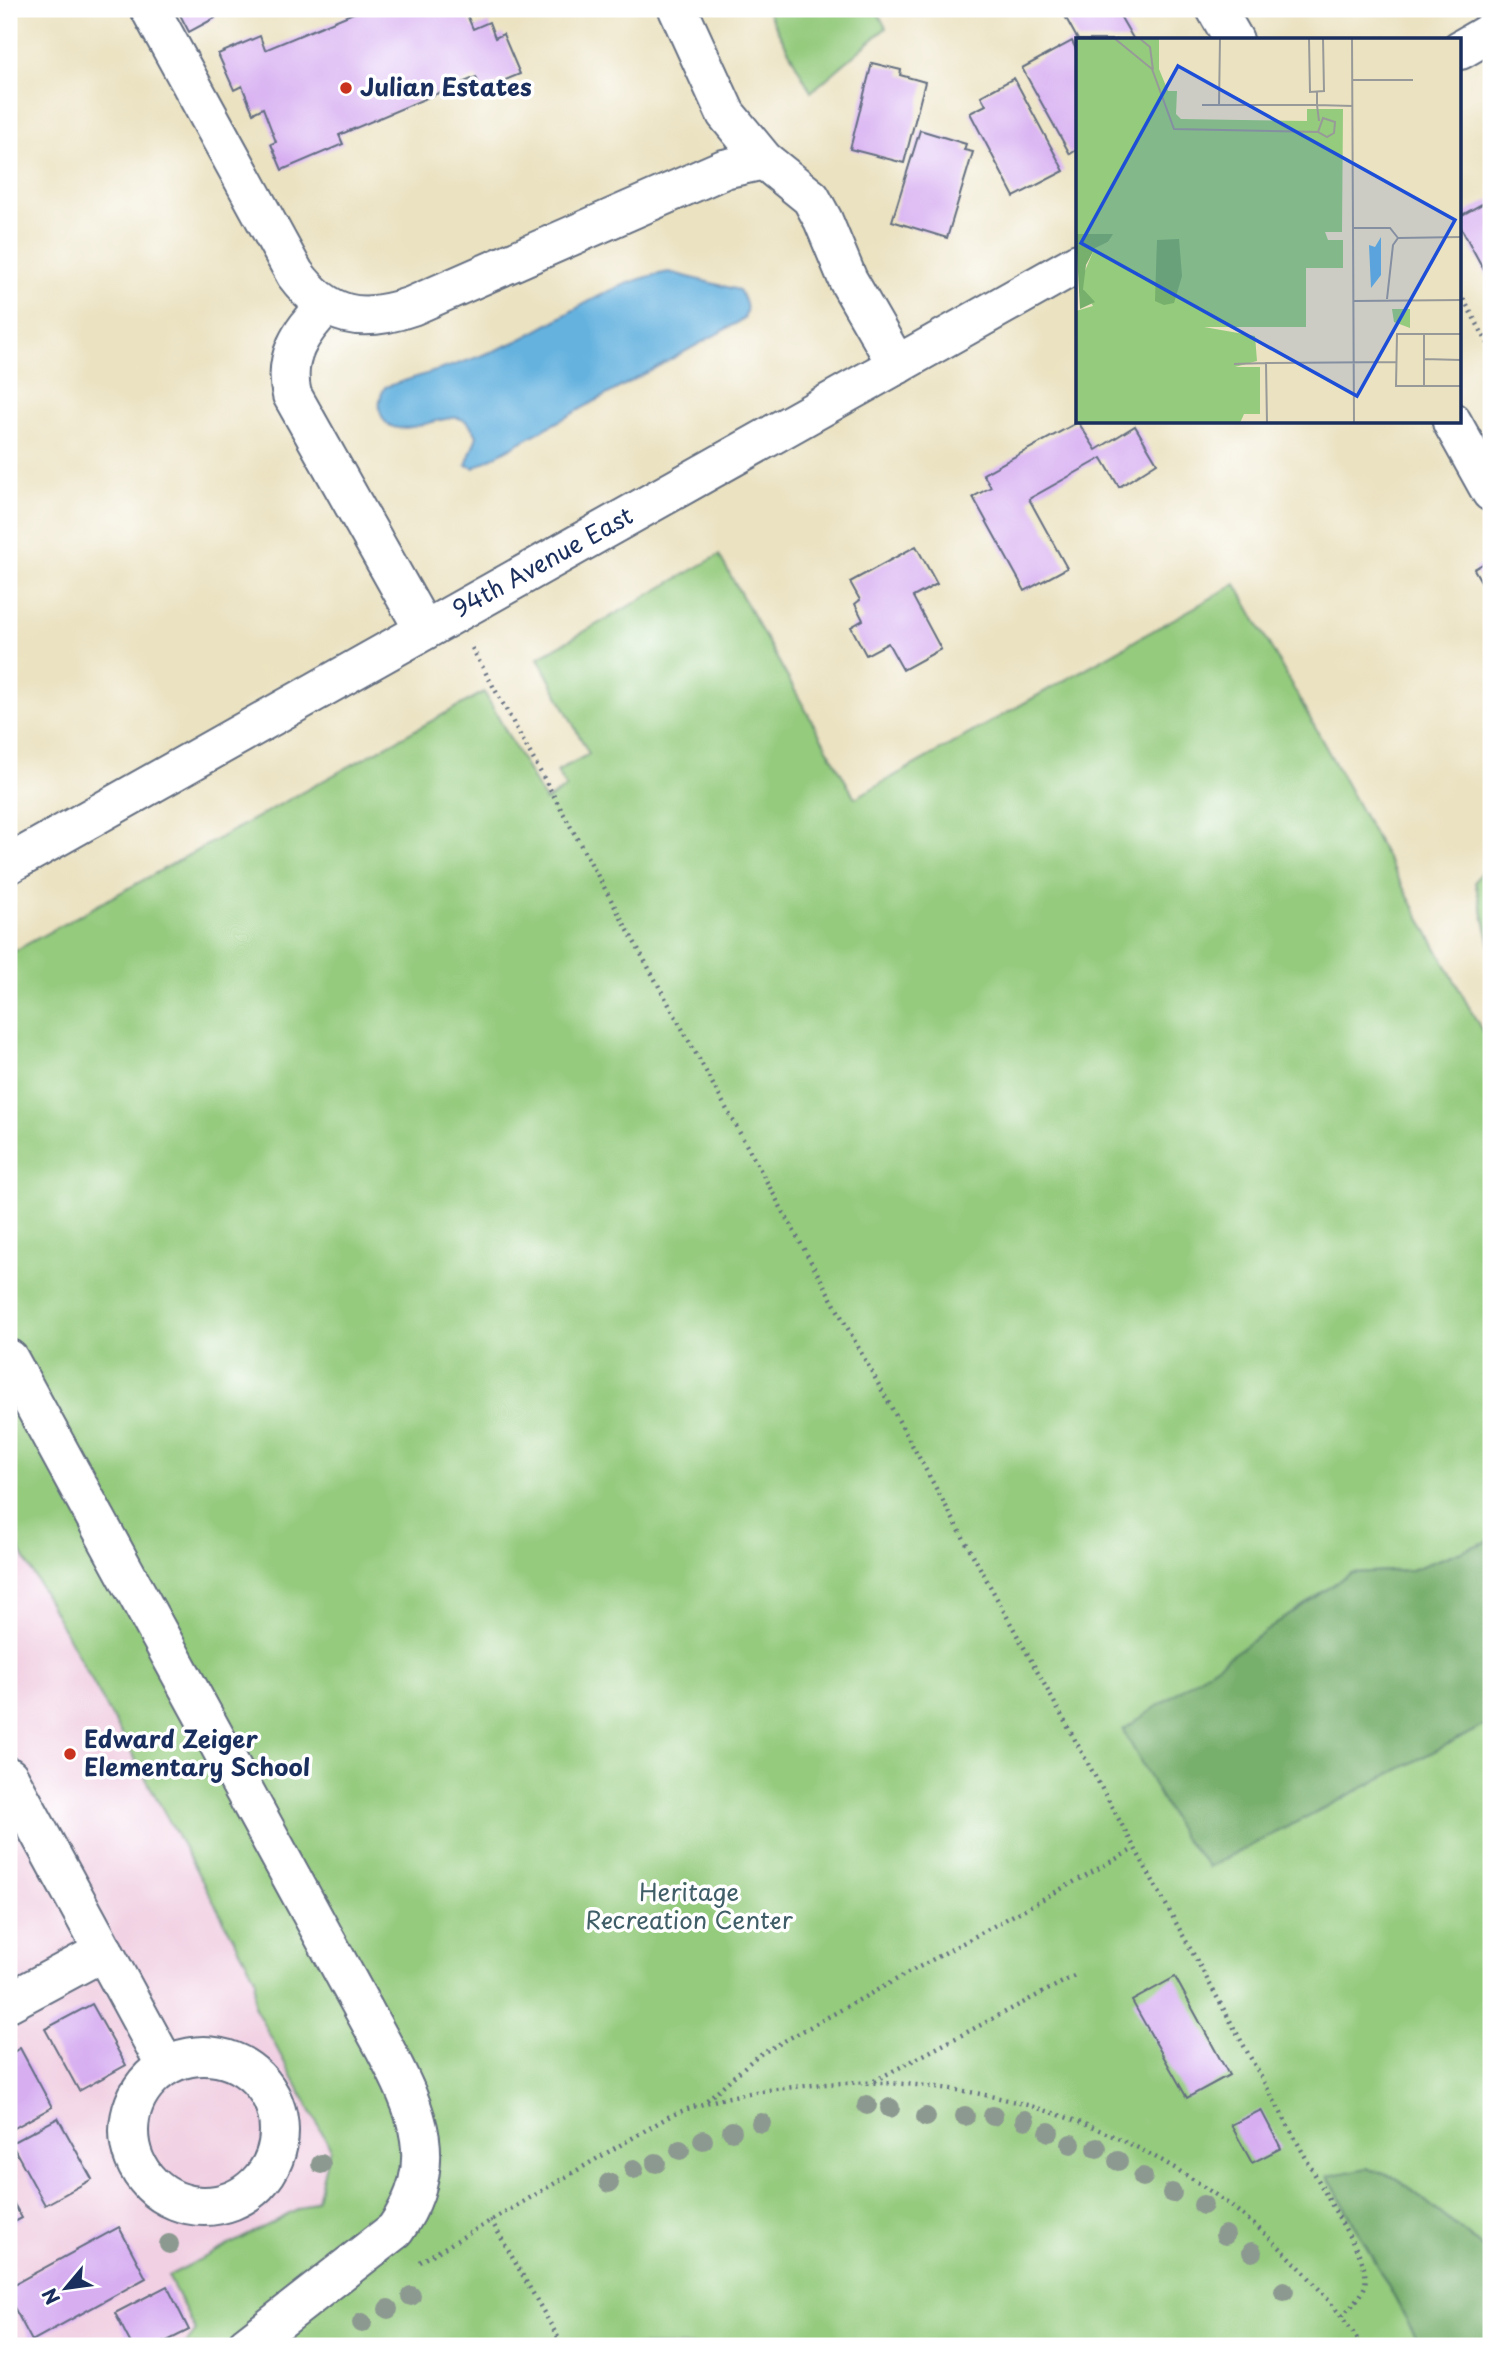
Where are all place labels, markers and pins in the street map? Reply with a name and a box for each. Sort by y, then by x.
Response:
place label: Julian Estates [360,68,532,104]
marker: Julian Estates [338,80,354,96]
place label: Edward Zeiger Elementary School [84,1720,310,1784]
marker: Edward Zeiger Elementary School [62,1746,78,1762]

